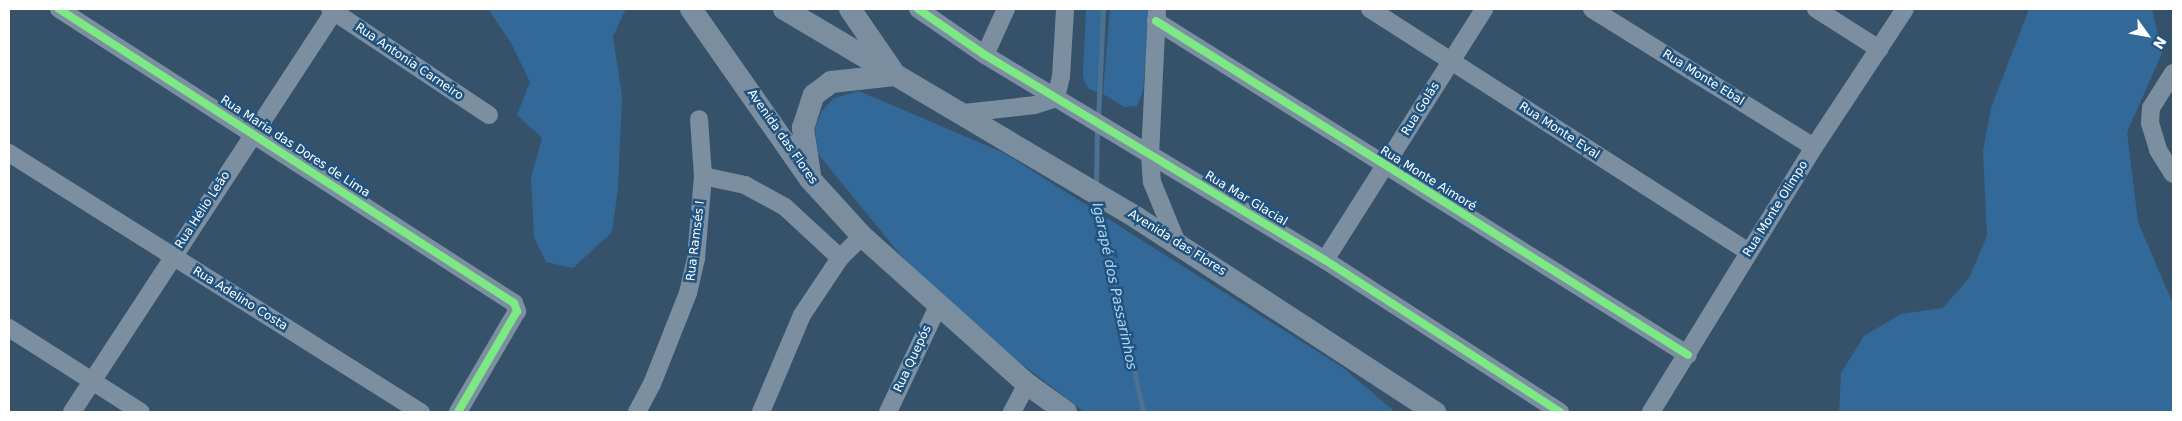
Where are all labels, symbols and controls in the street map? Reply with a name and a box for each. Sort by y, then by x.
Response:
north arrow [2122,10,2172,60]
street label: Rua Antonia Carneiro [352,20,466,104]
text: N [2150,34,2170,52]
street label: Rua Monte Ebal [1659,47,1747,109]
street label: Rua Golãs [1399,80,1443,138]
street label: Avenida das Flores [744,87,820,187]
street label: Rua Maria das Dores de Lima [218,93,372,201]
street label: Rua Monte Eval [1516,100,1602,162]
street label: Rua Monte Aimoré [1377,144,1479,214]
street label: Rua Monte Olimpo [1741,158,1811,260]
street label: Rua Hélio Leão [173,169,233,251]
street label: Rua Mar Glacial [1202,169,1290,229]
street label: Rua Ramsés I [684,200,708,282]
water label: Igarapé dos Passarinhos [1089,201,1141,371]
street label: Avenida das Flores [1125,207,1229,279]
street label: Rua Adelino Costa [190,264,290,334]
street label: Rua Quepós [891,323,935,395]

